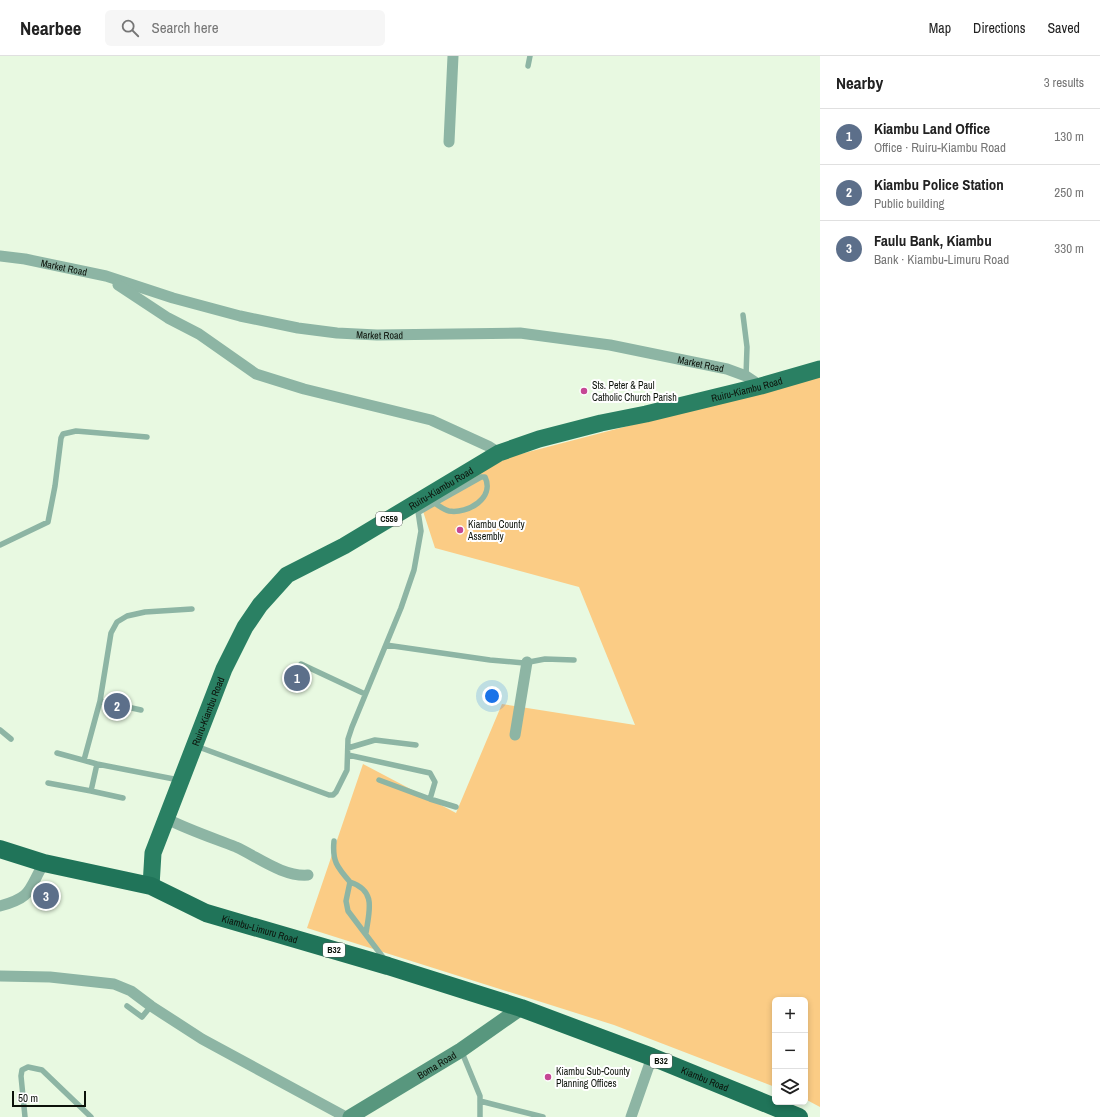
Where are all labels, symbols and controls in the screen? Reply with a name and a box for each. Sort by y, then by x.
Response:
search box [105,10,385,46]
text: Nearbee [20,15,81,41]
icon: search [119,17,141,39]
text: Search here [151,17,219,38]
text: Map [929,19,951,37]
text: Directions [973,19,1025,37]
text: Saved [1047,19,1080,37]
text: Nearby [836,71,883,94]
text: 3 results [1044,74,1084,91]
text: Kiambu Land Office [874,118,990,139]
text: 1 [846,128,852,145]
text: 130 m [1054,128,1084,145]
text: Office · Ruiru-Kiambu Road [874,139,1006,156]
text: Kiambu Police Station [874,174,1004,195]
text: 2 [846,184,852,201]
text: 250 m [1054,184,1084,201]
text: Public building [874,195,945,212]
text: Faulu Bank, Kiambu [874,230,992,251]
text: 3 [846,240,852,257]
text: 330 m [1054,240,1084,257]
text: Bank · Kiambu-Limuru Road [874,251,1009,268]
street label: Market Road [40,256,88,279]
street label: Market Road [356,328,403,342]
street label: Market Road [676,353,725,375]
street label: Ruiru-Kiambu Road [710,374,784,405]
place label: Sts. Peter & Paul Catholic Church Parish [592,379,677,404]
marker: Sts. Peter & Paul Catholic Church Parish [579,386,589,396]
street label: Ruiru-Kiambu Road [406,464,476,513]
road number: C559 [376,512,402,526]
place label: Kiambu County Assembly [467,518,525,543]
marker: Kiambu County Assembly [455,525,465,535]
pin: 1 [284,663,310,693]
street label: Ruiru-Kiambu Road [189,675,227,748]
your location [482,686,502,706]
pin: 2 [104,691,130,721]
pin: 3 [33,881,59,911]
street label: Kiambu-Limuru Road [220,912,299,946]
road number: B32 [323,943,345,957]
map controls [772,997,808,1105]
button: + [772,997,808,1033]
button: − [772,1033,808,1069]
street label: Boma Road [415,1048,459,1082]
road number: B32 [650,1054,672,1068]
street label: Kiambu Road [679,1064,730,1095]
place label: Kiambu Sub-County Planning Offices [556,1065,631,1090]
button: layers [772,1069,808,1105]
marker: Kiambu Sub-County Planning Offices [543,1072,553,1082]
scale bar [12,1089,86,1108]
text: 50 m [18,1091,38,1105]

